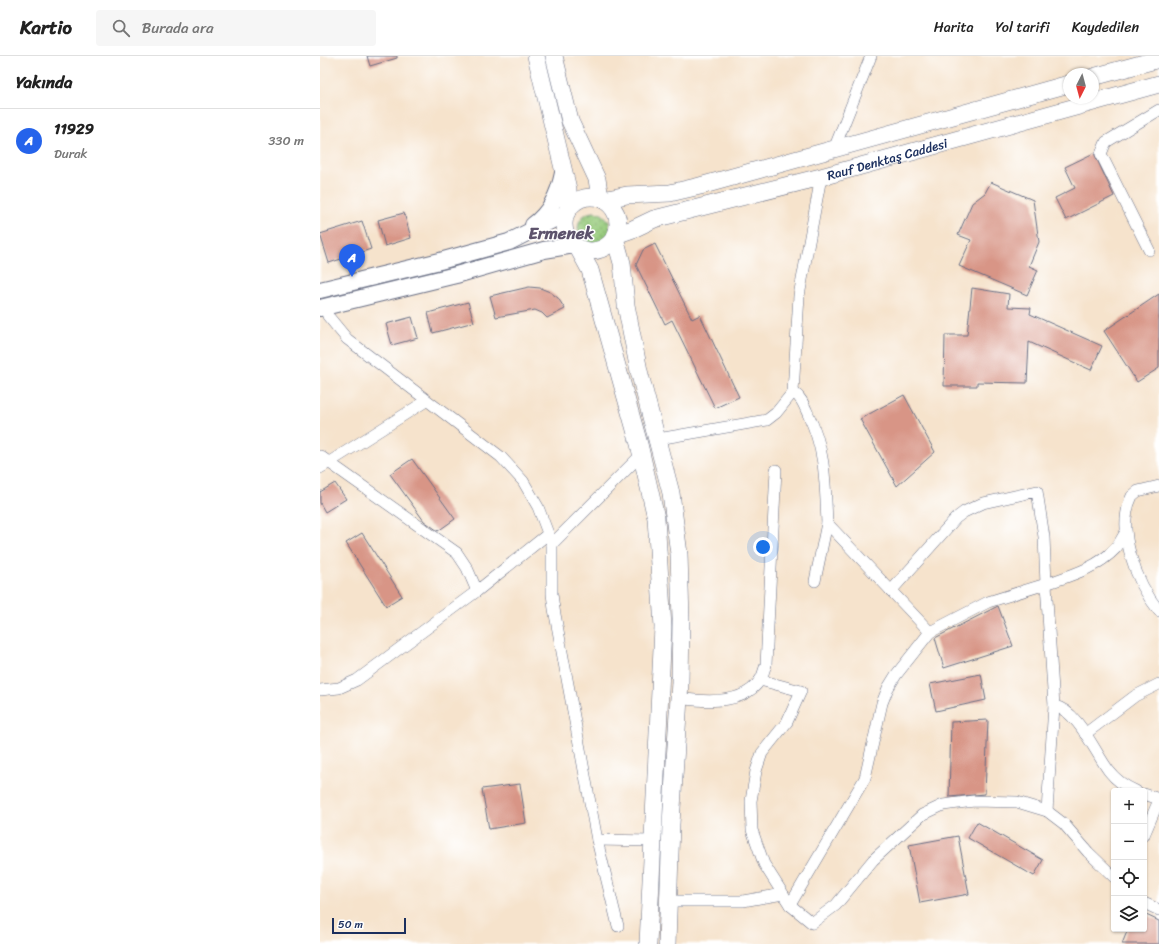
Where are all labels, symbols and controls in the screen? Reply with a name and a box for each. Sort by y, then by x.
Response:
search box [96,10,376,46]
text: Kartio [20,11,72,44]
text: Burada ara [142,15,214,41]
text: Harita [934,15,974,40]
text: Yol tarifi [996,15,1050,40]
text: Kaydedilen [1072,15,1139,40]
icon: search [110,17,132,39]
text: Yakında [16,67,72,97]
north arrow [1063,68,1099,104]
text: 11929 [54,116,94,142]
text: A [25,129,33,152]
text: 330 m [268,129,304,152]
street label: Rauf Denktaş Caddesi [824,132,951,187]
text: Durak [54,142,88,165]
district label: Ermenek [528,218,595,248]
pin: A [339,244,365,277]
your location [753,537,773,557]
map controls [1111,788,1147,932]
button: + [1111,788,1147,824]
button: − [1111,824,1147,860]
button: locate [1111,860,1147,896]
button: layers [1111,896,1147,932]
text: 50 m [338,915,363,934]
scale bar [332,916,406,935]

